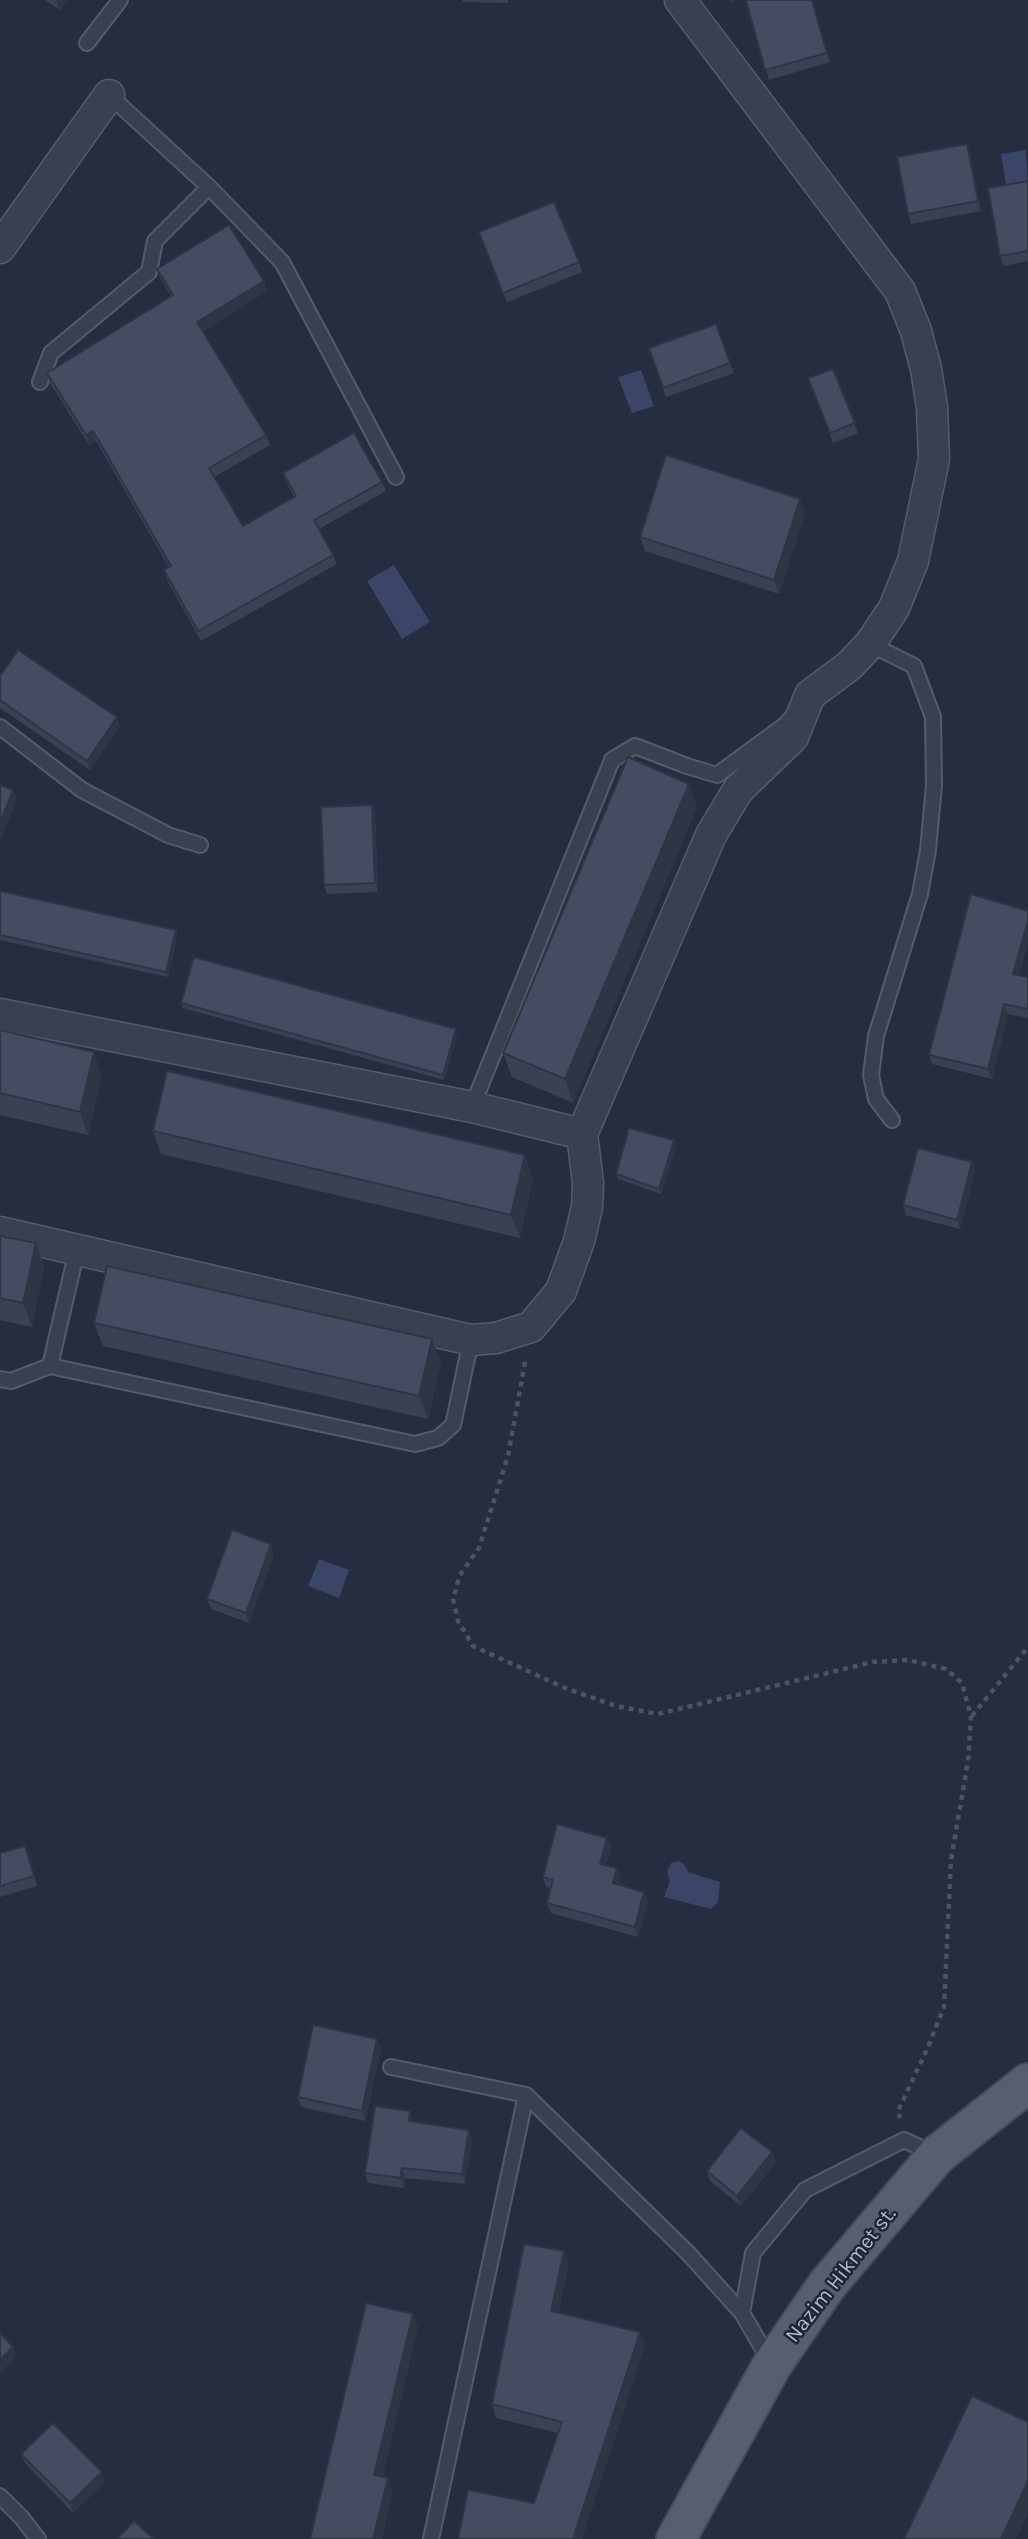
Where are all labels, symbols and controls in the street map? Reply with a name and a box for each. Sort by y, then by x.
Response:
street label: Nazim Hikmet st. [780,2202,902,2348]

